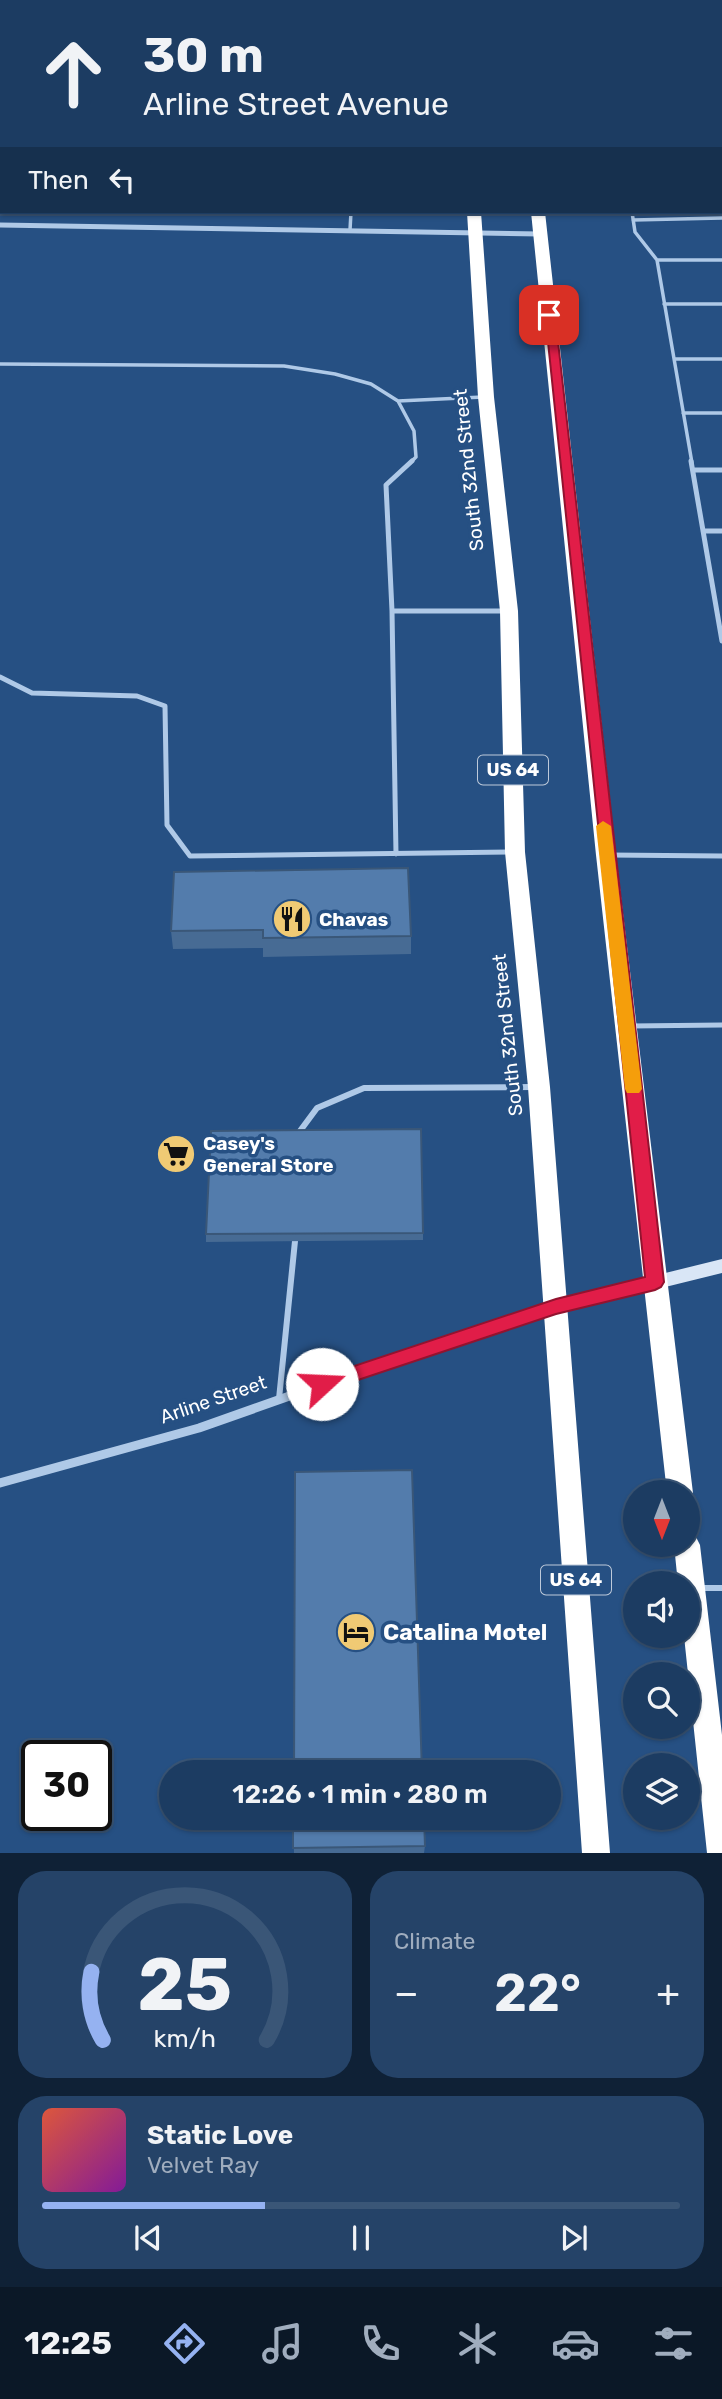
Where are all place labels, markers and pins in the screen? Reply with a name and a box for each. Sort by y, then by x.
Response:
pin [519,285,579,345]
restaurant icon: Chavas [271,898,313,940]
place label: Chavas [319,908,388,931]
place label: Casey's General Store [203,1132,334,1177]
supermarket icon: Casey's General Store [155,1133,197,1175]
hotel icon: Catalina Motel [335,1611,377,1653]
place label: Catalina Motel [383,1618,547,1646]

